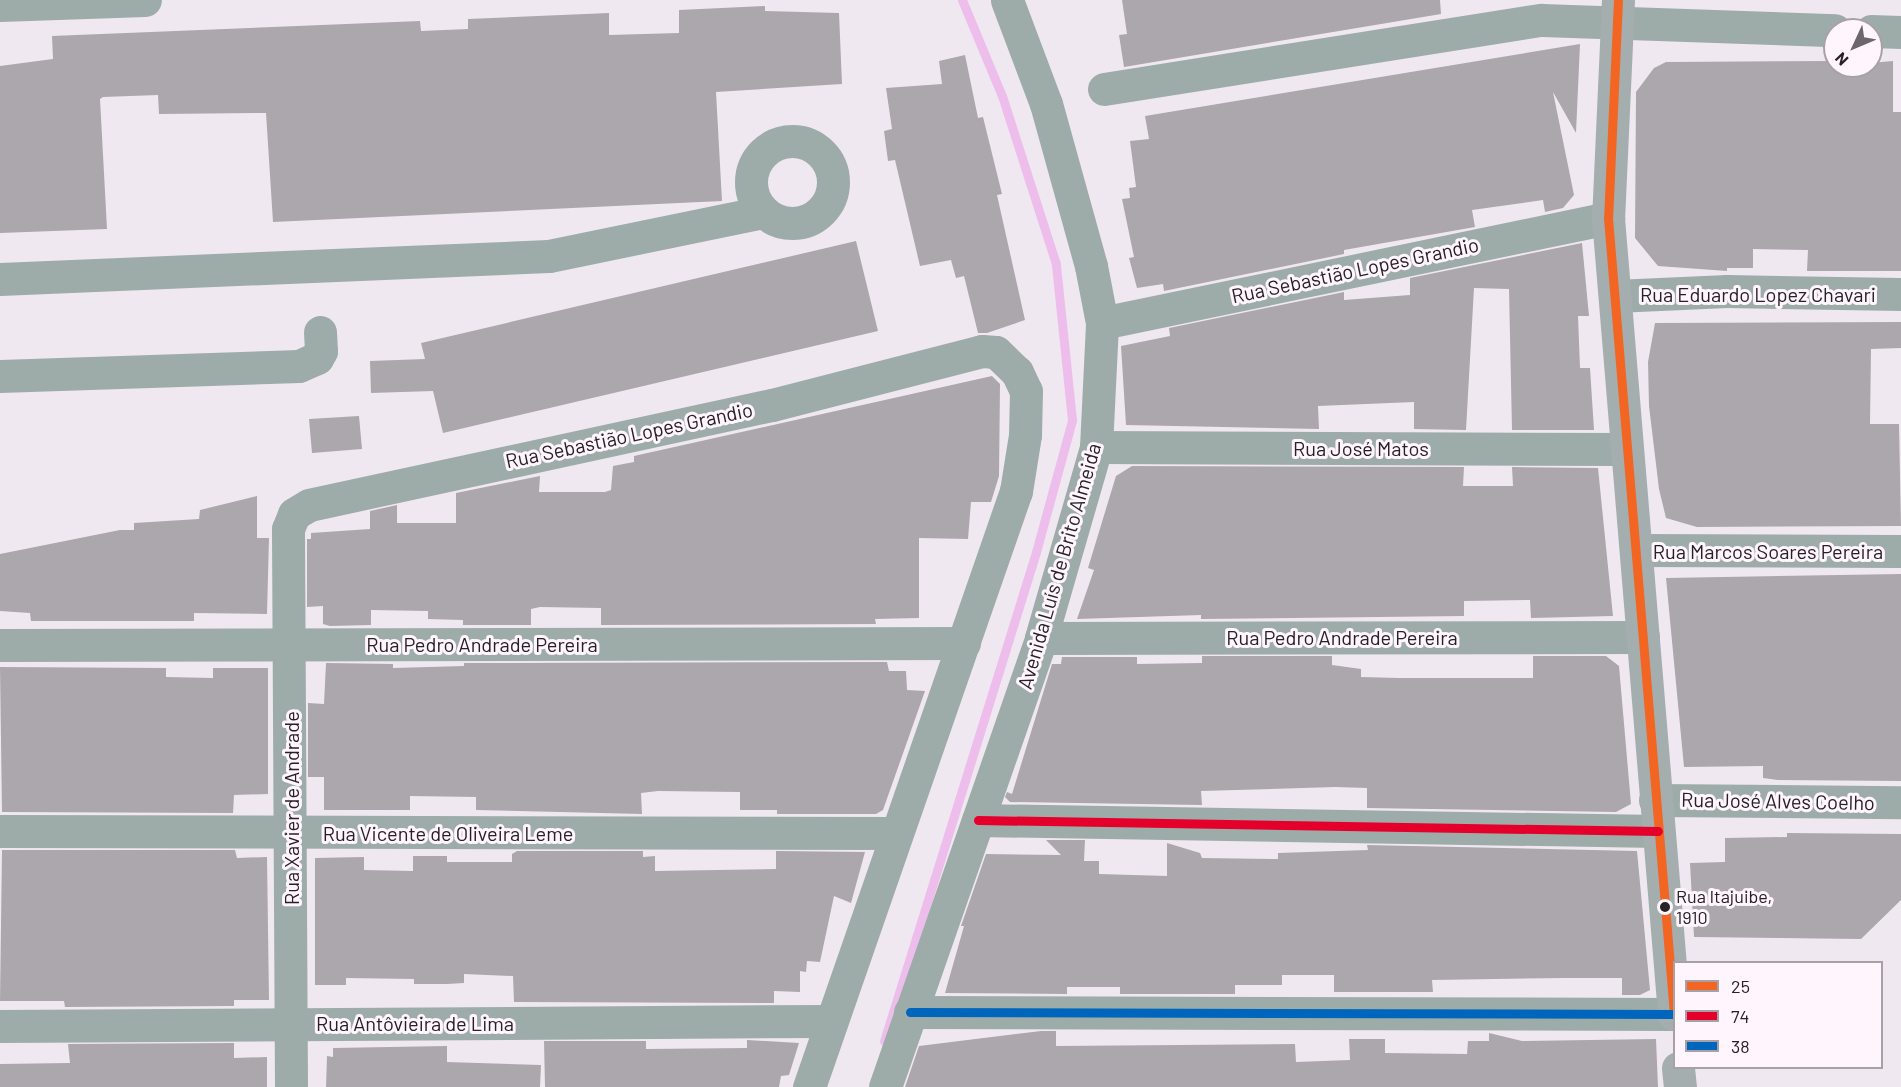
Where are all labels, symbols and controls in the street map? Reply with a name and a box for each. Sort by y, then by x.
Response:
north arrow [1823,18,1883,78]
text: N [1831,49,1852,70]
street label: Rua Sebastião Lopes Grandio [1229,232,1481,308]
street label: Rua Eduardo Lopez Chavari [1640,282,1876,306]
street label: Rua Sebastião Lopes Grandio [503,397,755,473]
street label: Rua José Matos [1293,436,1429,460]
street label: Avenida Luís de Brito Almeida [1012,440,1106,692]
street label: Rua Marcos Soares Pereira [1653,539,1883,563]
street label: Rua Pedro Andrade Pereira [1226,625,1458,649]
street label: Rua Pedro Andrade Pereira [366,632,598,656]
street label: Rua Xavier de Andrade [279,711,303,905]
street label: Rua José Alves Coelho [1681,787,1875,815]
street label: Rua Vicente de Oliveira Leme [323,821,573,845]
place label: Rua Itajuibe, 1910 [1676,886,1772,928]
marker: Rua Itajuibe, 1910 [1659,901,1671,913]
legend [1673,961,1883,1069]
text: 25 [1731,975,1750,997]
text: 74 [1731,1005,1749,1027]
street label: Rua Antôvieira de Lima [316,1011,514,1035]
text: 38 [1731,1035,1750,1057]

